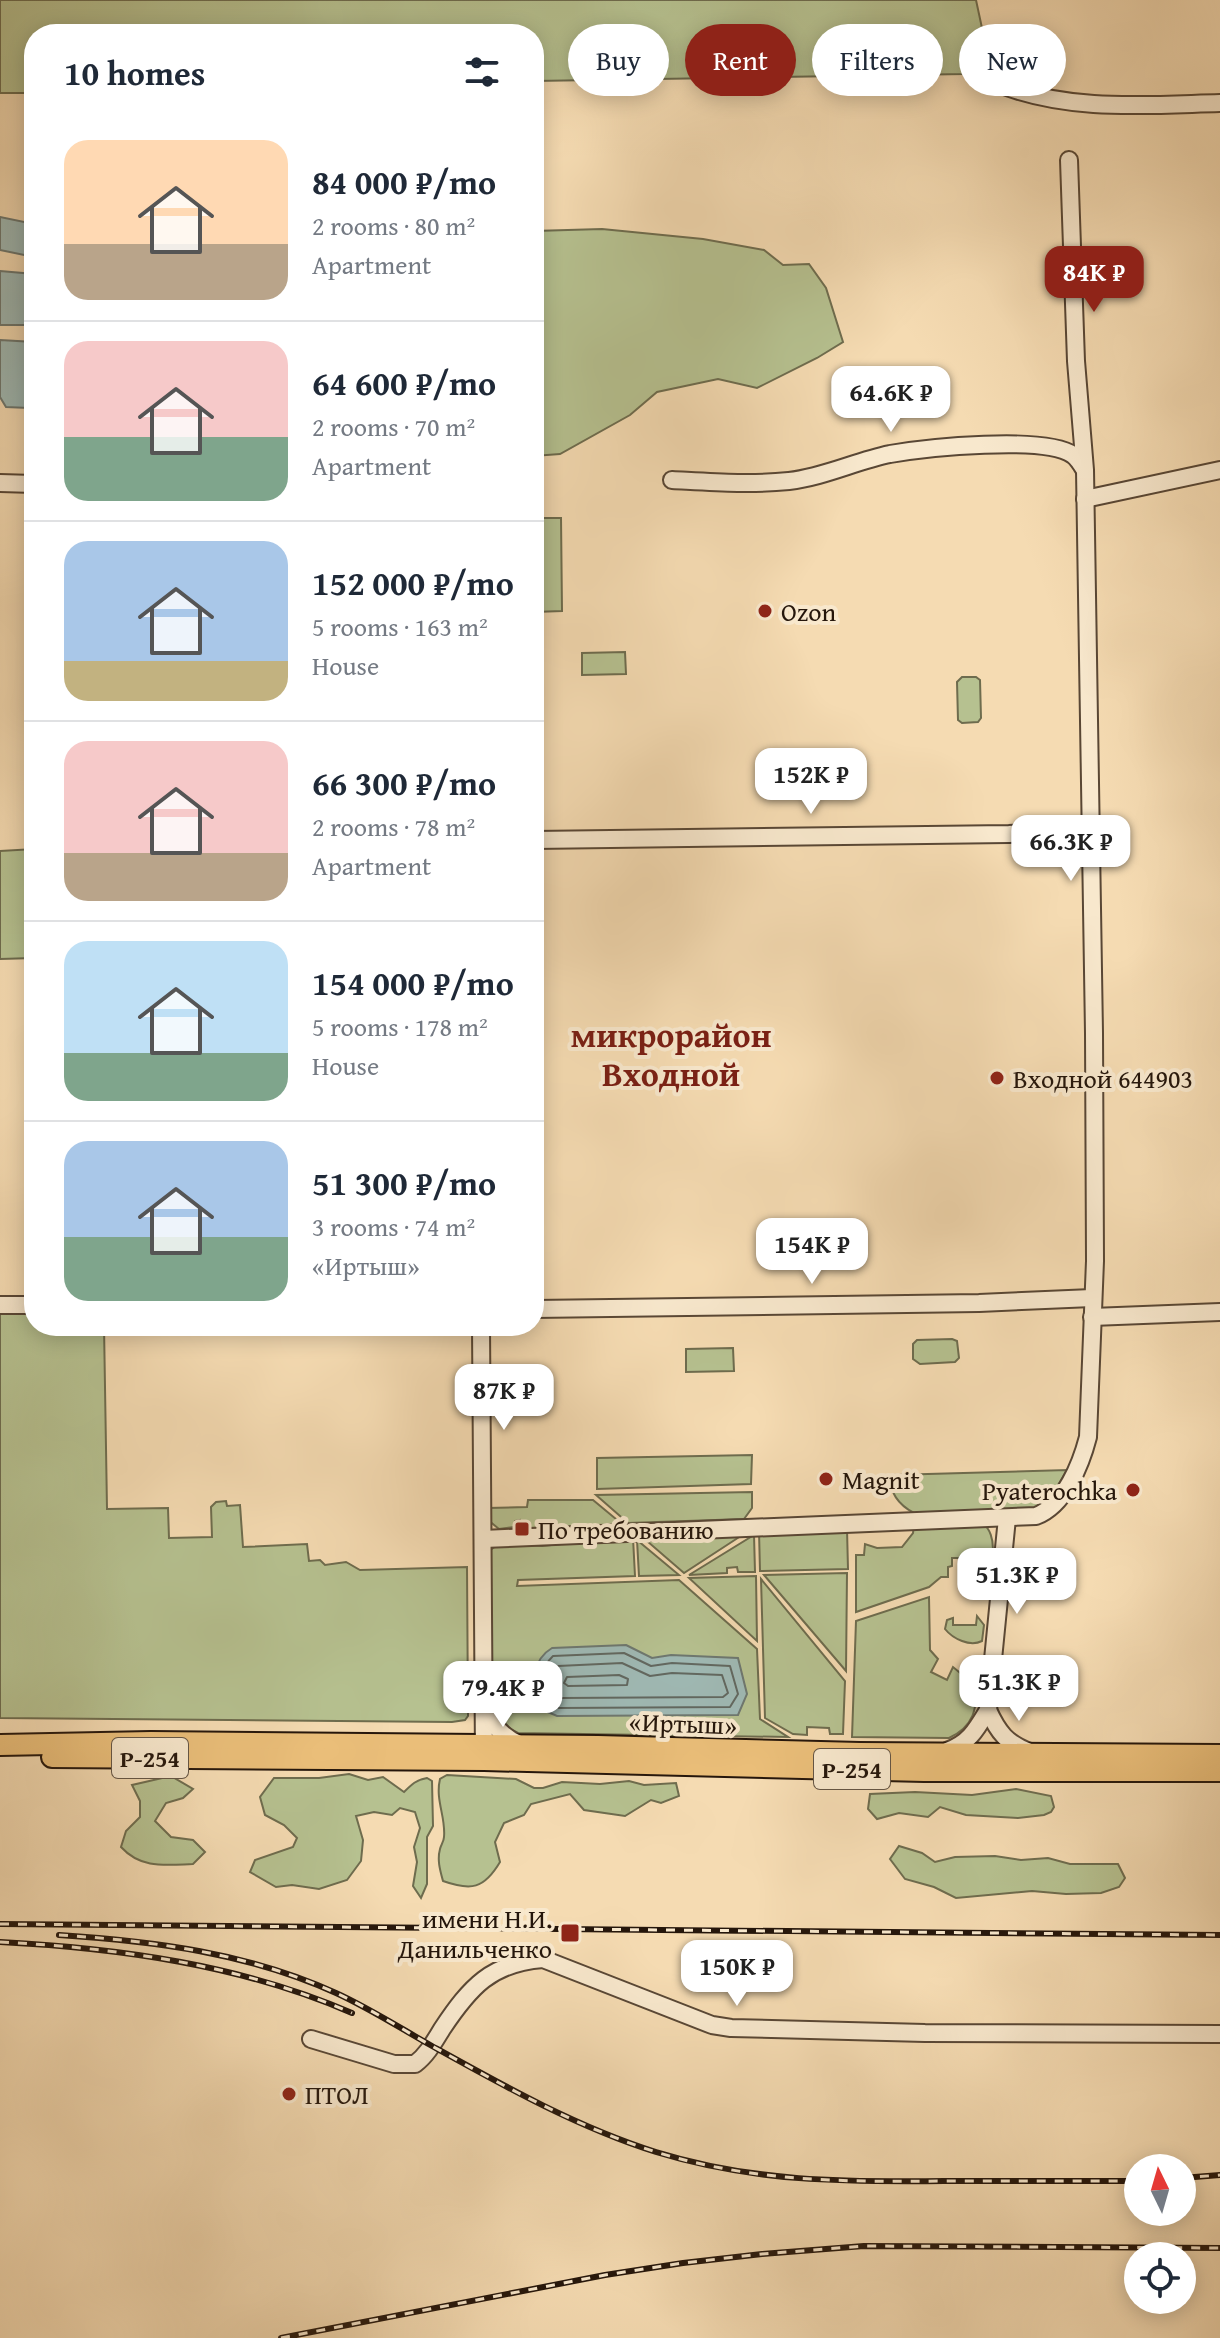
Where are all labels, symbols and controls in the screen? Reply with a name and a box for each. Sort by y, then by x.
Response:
chip: Buy [568,24,669,96]
chip: Rent [685,24,796,96]
chip: Filters [812,24,943,96]
chip: New [959,24,1066,96]
text: 10 homes [64,48,205,97]
icon: filters [460,50,504,94]
text: 84 000 ₽/mo [312,157,496,206]
icon: home [128,172,224,268]
text: 2 rooms · 80 m² [312,206,475,245]
text: Apartment [312,245,431,284]
pin: 84K ₽ [1038,246,1150,314]
text: 84K ₽ [1063,252,1125,291]
text: 64 600 ₽/mo [312,358,496,407]
pin: 64.6K ₽ [817,366,965,434]
text: 64.6K ₽ [849,372,933,411]
icon: home [128,373,224,469]
text: 2 rooms · 70 m² [312,407,475,446]
text: Apartment [312,446,431,485]
text: 152 000 ₽/mo [312,558,514,607]
icon: home [128,573,224,669]
place label: Ozon [781,592,836,631]
marker: Ozon [756,602,774,620]
text: 5 rooms · 163 m² [312,607,488,646]
text: House [312,646,379,685]
pin: 152K ₽ [746,748,876,816]
text: 152K ₽ [773,754,849,793]
text: 66 300 ₽/mo [312,758,496,807]
icon: home [128,773,224,869]
text: 2 rooms · 78 m² [312,807,475,846]
pin: 66.3K ₽ [997,815,1145,883]
text: 66.3K ₽ [1029,821,1113,860]
text: Apartment [312,846,431,885]
text: 154 000 ₽/mo [312,958,514,1007]
icon: home [128,973,224,1069]
text: 5 rooms · 178 m² [312,1007,488,1046]
district label: микрорайон Входной [571,1010,772,1098]
text: House [312,1046,379,1085]
place label: Входной 644903 [1013,1059,1193,1098]
marker: Входной 644903 [988,1069,1006,1087]
text: 51 300 ₽/mo [312,1158,496,1207]
icon: home [128,1173,224,1269]
text: 3 rooms · 74 m² [312,1207,475,1246]
pin: 154K ₽ [747,1218,877,1286]
text: 154K ₽ [774,1224,850,1263]
text: «Иртыш» [312,1246,420,1285]
pin: 87K ₽ [448,1364,560,1432]
text: 87K ₽ [473,1370,535,1409]
place label: Magnit [842,1460,920,1499]
marker: Magnit [817,1470,835,1488]
place label: Pyaterochka [982,1471,1118,1510]
marker: Pyaterochka [1124,1481,1142,1499]
place label: По требованию [538,1510,714,1549]
marker: По требованию [513,1520,531,1538]
pin: 51.3K ₽ [943,1548,1091,1616]
text: 51.3K ₽ [975,1554,1059,1593]
pin: 51.3K ₽ [945,1655,1093,1723]
pin: 79.4K ₽ [429,1661,577,1729]
text: 51.3K ₽ [977,1661,1061,1700]
text: 79.4K ₽ [461,1667,545,1706]
street label: «Иртыш» [628,1702,738,1744]
road number: Р-254 [112,1738,188,1778]
road number: Р-254 [814,1749,890,1789]
place label: имени Н.И. Данильченко [397,1899,552,1968]
marker: имени Н.И. Данильченко [559,1922,581,1944]
pin: 150K ₽ [672,1940,802,2008]
text: 150K ₽ [699,1946,775,1985]
place label: ПТОЛ [305,2075,369,2114]
marker: ПТОЛ [280,2085,298,2103]
north arrow [1124,2154,1196,2226]
map controls [1124,2154,1196,2314]
button: locate [1124,2242,1196,2314]

